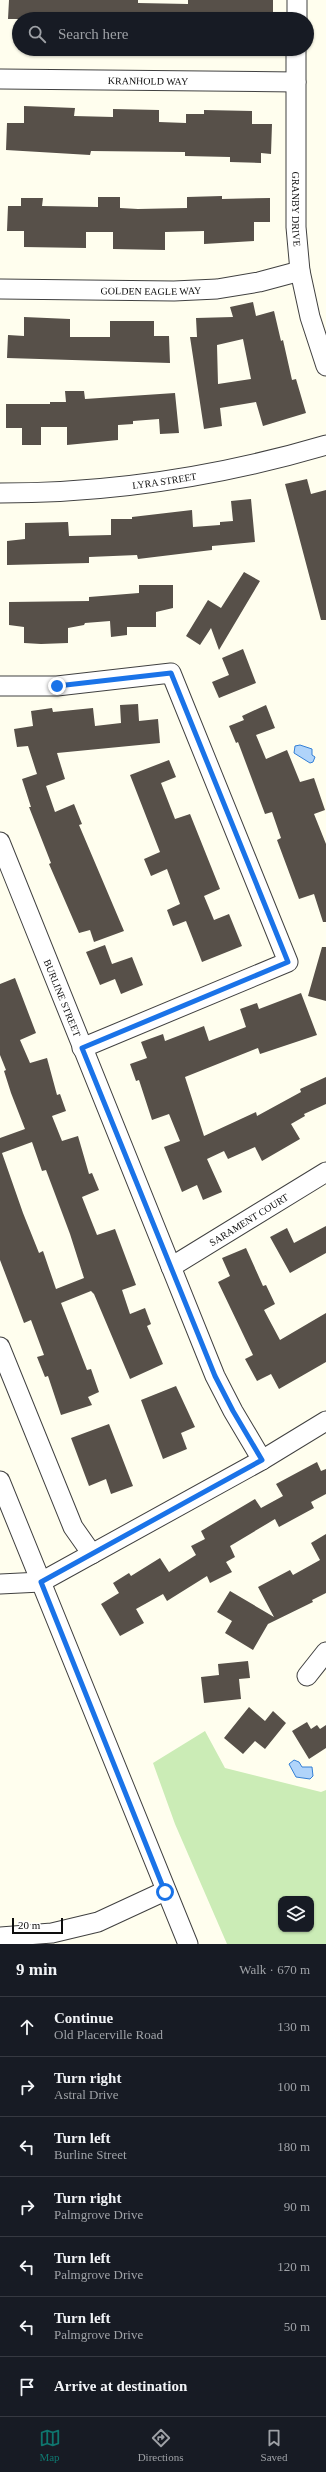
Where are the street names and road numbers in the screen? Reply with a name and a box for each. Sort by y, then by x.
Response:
street label: KRANHOLD WAY [108,75,188,87]
street label: GRANBY DRIVE [290,172,303,247]
street label: GOLDEN EAGLE WAY [101,285,202,297]
street label: LYRA STREET [132,471,197,491]
street label: BURLINE STREET [42,958,83,1038]
street label: SARAMENT COURT [207,1191,290,1248]

